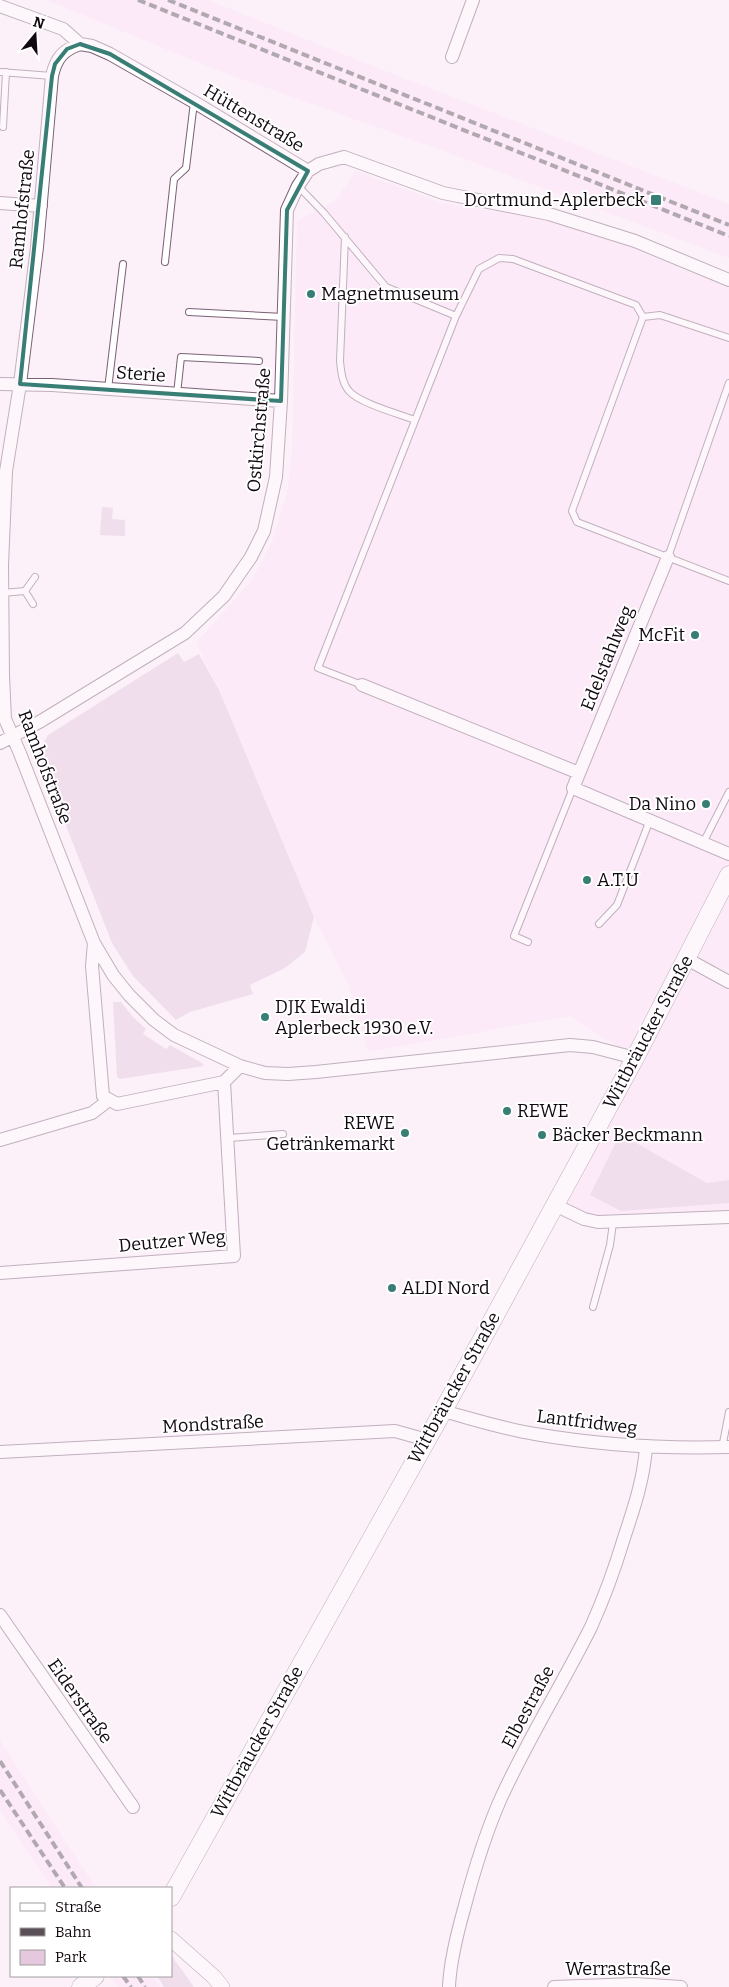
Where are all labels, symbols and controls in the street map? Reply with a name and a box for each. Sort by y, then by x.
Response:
north arrow [10,10,60,60]
text: N [31,13,47,33]
street label: Hüttenstraße [200,79,308,157]
street label: Ramhofstraße [5,148,39,270]
place label: Dortmund-Aplerbeck [464,189,646,211]
marker: Dortmund-Aplerbeck [649,193,663,207]
place label: Magnetmuseum [321,283,459,305]
marker: Magnetmuseum [305,288,317,300]
street label: Sterie [115,361,167,387]
street label: Ostkirchstraße [243,367,275,493]
street label: Edelstahlweg [576,602,638,714]
place label: McFit [638,624,685,646]
marker: McFit [689,629,701,641]
street label: Ramhofstraße [13,707,77,827]
place label: Da Nino [629,793,696,815]
marker: Da Nino [700,798,712,810]
place label: A.T.U [597,869,639,891]
marker: A.T.U [581,874,593,886]
street label: Wittbräucker Straße [598,952,698,1112]
place label: DJK Ewaldi Aplerbeck 1930 e.V. [275,996,433,1039]
marker: DJK Ewaldi Aplerbeck 1930 e.V. [259,1011,271,1023]
place label: REWE [517,1100,569,1122]
marker: REWE [501,1105,513,1117]
place label: REWE Getränkemarkt [266,1112,395,1155]
place label: Bäcker Beckmann [552,1124,703,1146]
marker: REWE Getränkemarkt [399,1127,411,1139]
marker: Bäcker Beckmann [536,1129,548,1141]
street label: Deutzer Weg [118,1225,226,1257]
place label: ALDI Nord [402,1277,490,1299]
marker: ALDI Nord [386,1282,398,1294]
street label: Wittbräucker Straße [403,1308,505,1468]
street label: Lantfridweg [535,1405,639,1439]
street label: Mondstraße [162,1410,264,1438]
street label: Eiderstraße [43,1654,117,1748]
street label: Wittbräucker Straße [206,1662,308,1822]
street label: Elbestraße [497,1662,559,1752]
legend [10,1887,172,1977]
text: Straße [55,1898,101,1916]
text: Bahn [55,1923,92,1941]
text: Park [55,1948,87,1966]
street label: Werrastraße [565,1958,671,1980]

